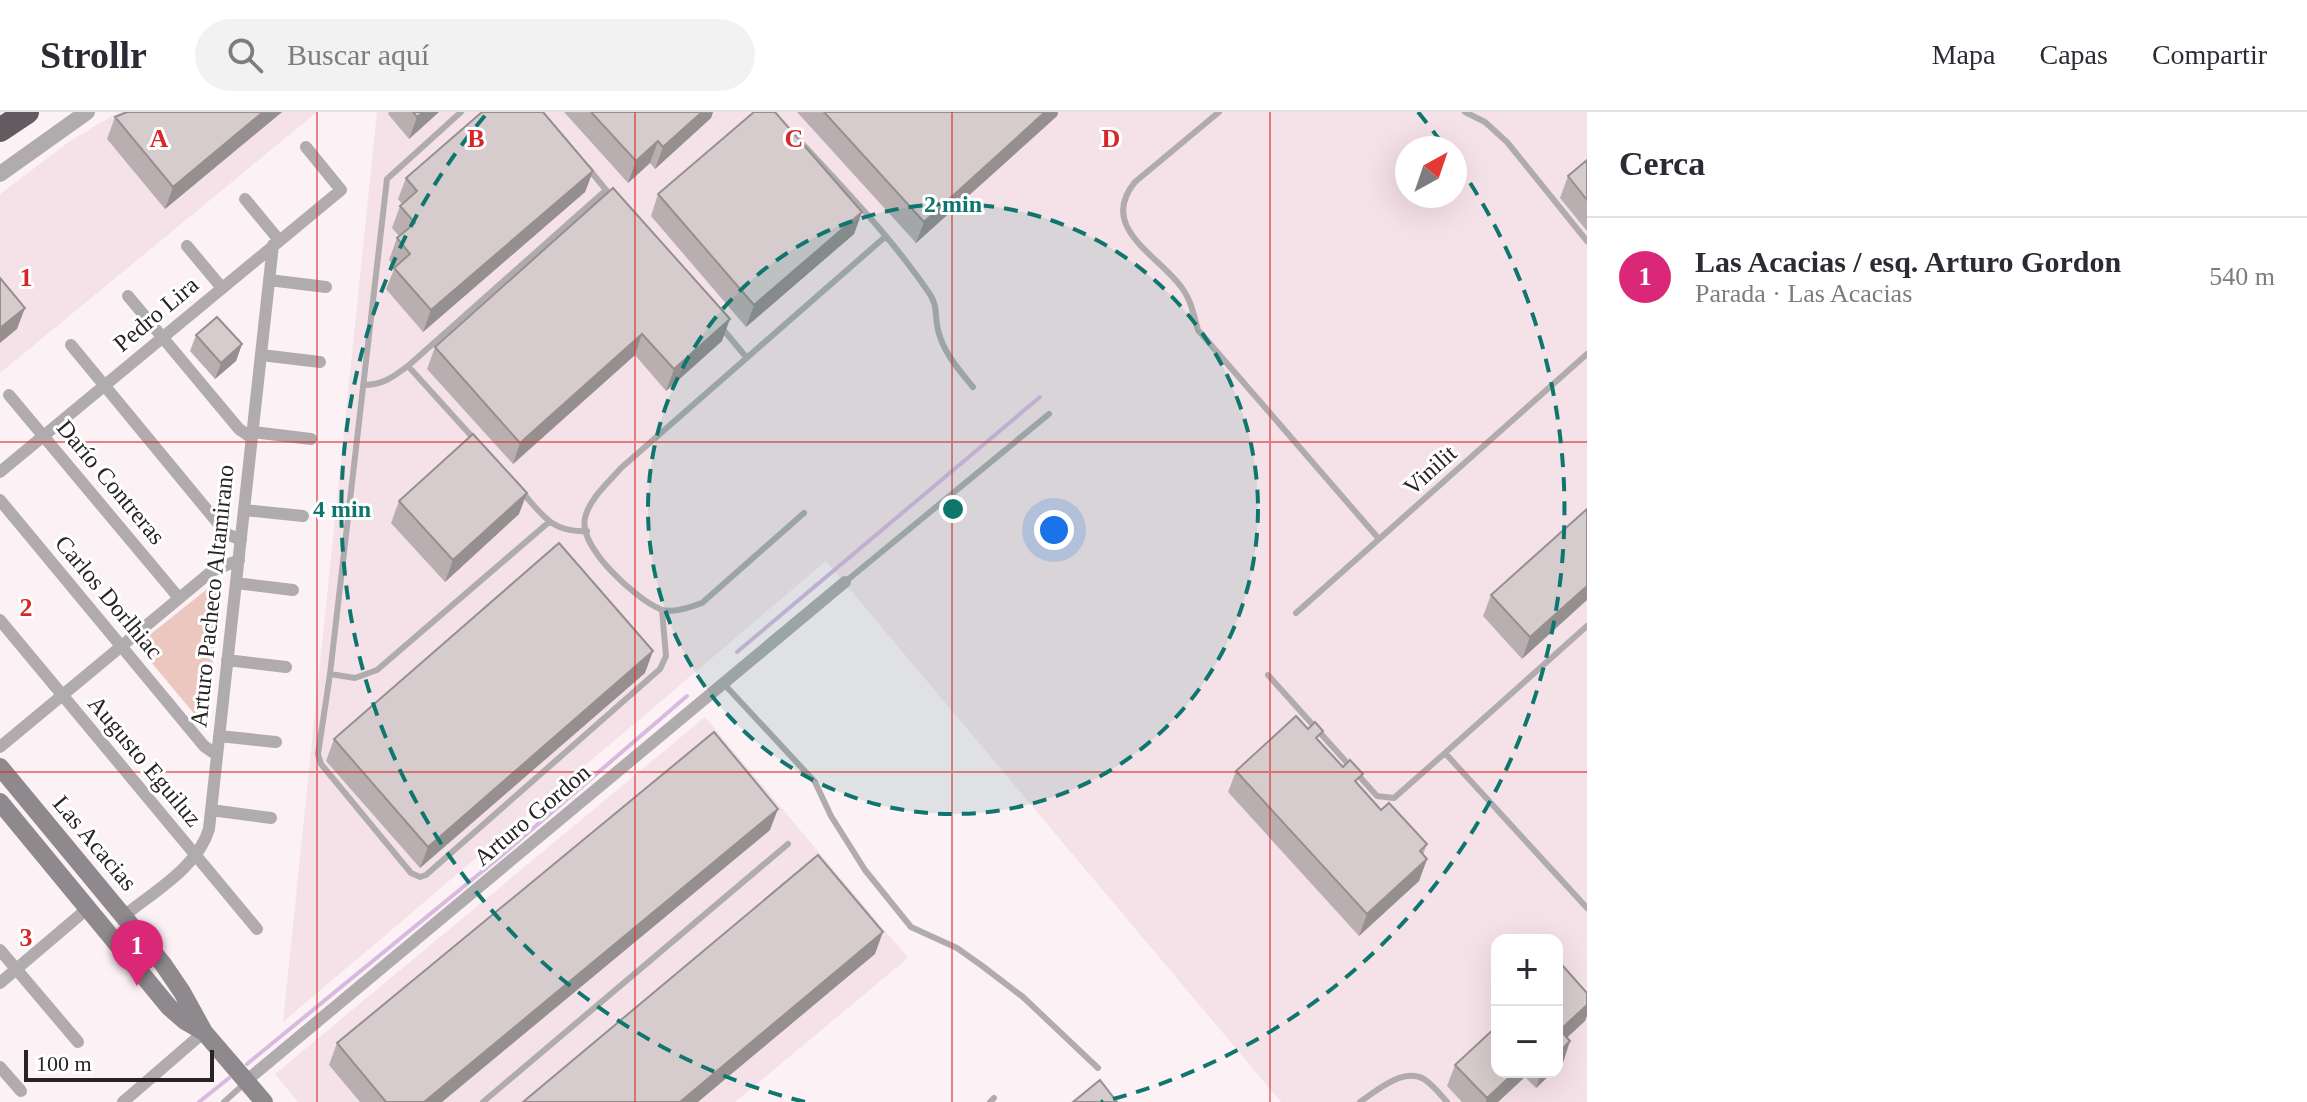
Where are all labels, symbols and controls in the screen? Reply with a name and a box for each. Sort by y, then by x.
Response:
search box [195,19,755,91]
icon: search [223,33,267,77]
text: Strollr [40,34,147,76]
text: Buscar aquí [287,38,429,71]
text: Mapa [1932,39,1995,70]
text: Capas [2039,39,2108,70]
text: Compartir [2152,39,2267,70]
text: A [150,124,169,153]
text: B [467,124,485,153]
text: C [785,124,803,153]
text: D [1102,124,1120,153]
north arrow [1395,136,1467,208]
text: Cerca [1619,145,1705,182]
text: 2 min [924,191,982,217]
text: Las Acacias / esq. Arturo Gordon [1695,245,2121,278]
text: 1 [1639,262,1652,291]
text: 540 m [2209,262,2275,291]
text: 1 [20,263,33,292]
street label: Pedro Lira [109,271,204,357]
text: Parada · Las Acacias [1695,279,1912,308]
street label: Darío Contreras [52,415,170,549]
street label: Vinilit [1399,440,1462,500]
street label: Arturo Pacheco Altamirano [185,463,239,729]
centre of rings [939,495,967,523]
text: 4 min [313,496,371,522]
your location [1034,510,1074,550]
street label: Carlos Dorlhiac [50,530,168,664]
text: 2 [20,593,33,622]
street label: Augusto Eguiluz [83,691,207,831]
street label: Arturo Gordon [469,759,595,871]
street label: Las Acacias [48,790,142,896]
pin: 1 [111,920,163,986]
text: 3 [20,923,33,952]
map controls [1491,934,1563,1078]
button: + [1491,934,1563,1006]
button: − [1491,1006,1563,1078]
scale bar [24,1046,214,1082]
text: 100 m [36,1051,92,1076]

